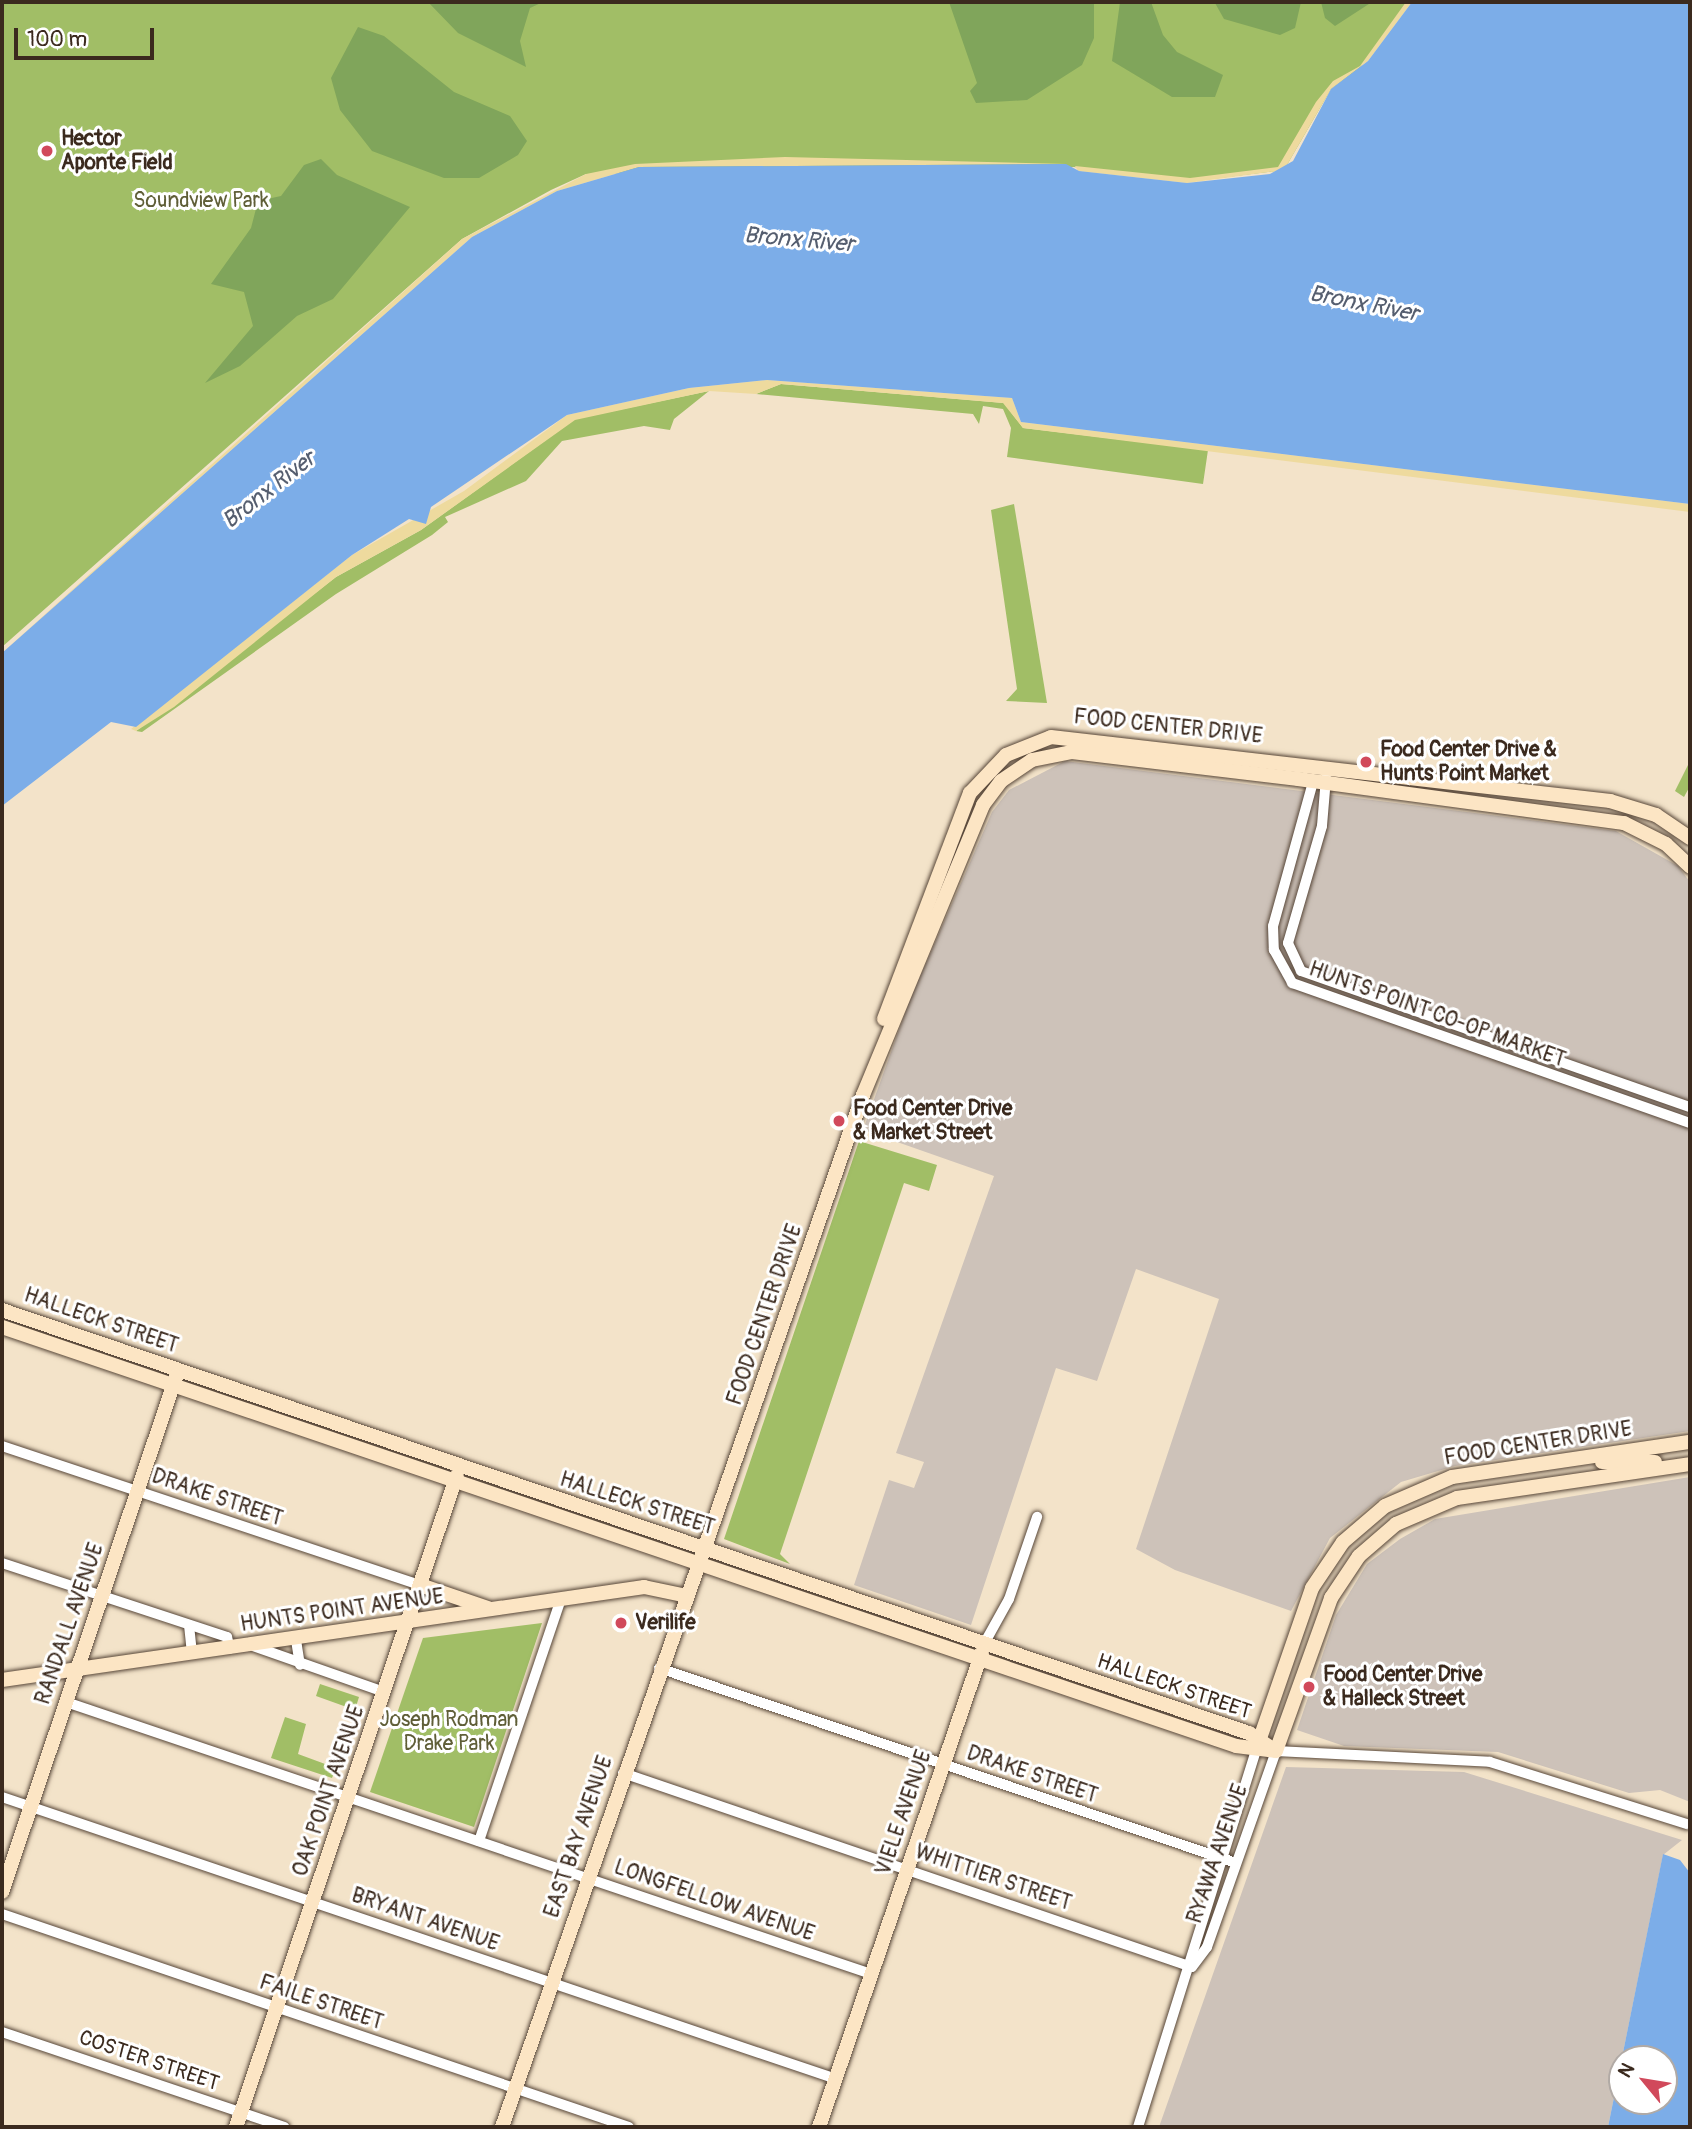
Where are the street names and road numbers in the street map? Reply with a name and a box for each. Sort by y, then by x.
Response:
street label: FOOD CENTER DRIVE [1072,705,1264,749]
street label: HUNTS POINT CO-OP MARKET [1305,957,1569,1073]
street label: FOOD CENTER DRIVE [722,1221,808,1409]
street label: HALLECK STREET [21,1283,181,1359]
street label: FOOD CENTER DRIVE [1442,1417,1634,1471]
street label: DRAKE STREET [148,1464,286,1532]
street label: HALLECK STREET [556,1467,718,1541]
street label: RANDALL AVENUE [31,1540,109,1708]
street label: HUNTS POINT AVENUE [239,1584,445,1638]
street label: HALLECK STREET [1094,1649,1254,1725]
street label: OAK POINT AVENUE [288,1702,370,1880]
street label: DRAKE STREET [963,1741,1101,1809]
street label: VIELE AVENUE [871,1747,937,1879]
street label: EAST BAY AVENUE [540,1753,618,1921]
street label: RYAWA AVENUE [1182,1781,1254,1927]
street label: WHITTIER STREET [912,1839,1074,1917]
street label: LONGFELLOW AVENUE [611,1855,817,1947]
street label: BRYANT AVENUE [348,1883,502,1957]
street label: FAILE STREET [256,1970,386,2036]
street label: COSTER STREET [76,2025,222,2097]

